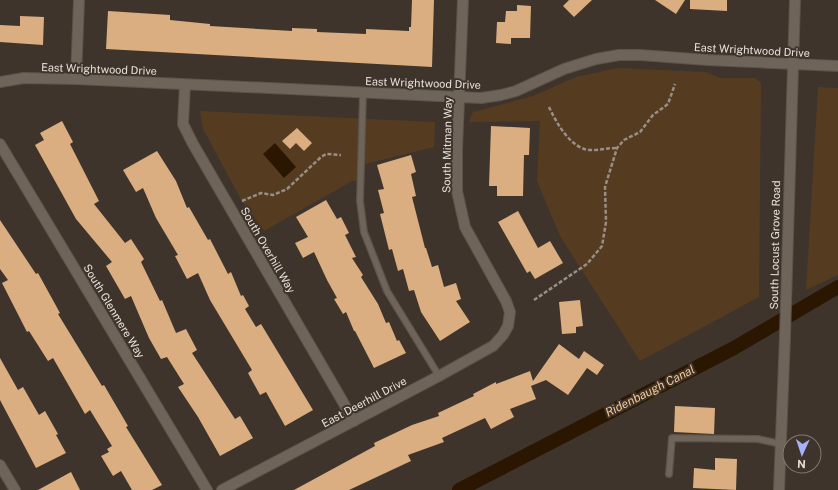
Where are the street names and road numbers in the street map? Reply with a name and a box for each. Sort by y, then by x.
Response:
street label: East Wrightwood Drive [694,41,810,59]
street label: East Wrightwood Drive [41,61,157,77]
street label: East Wrightwood Drive [365,75,481,91]
street label: South Mitman Way [440,97,454,193]
street label: South Locust Grove Road [768,180,782,310]
street label: South Overhill Way [239,205,298,295]
street label: South Glenmere Way [81,262,147,360]
street label: East Deerhill Drive [320,375,408,429]

